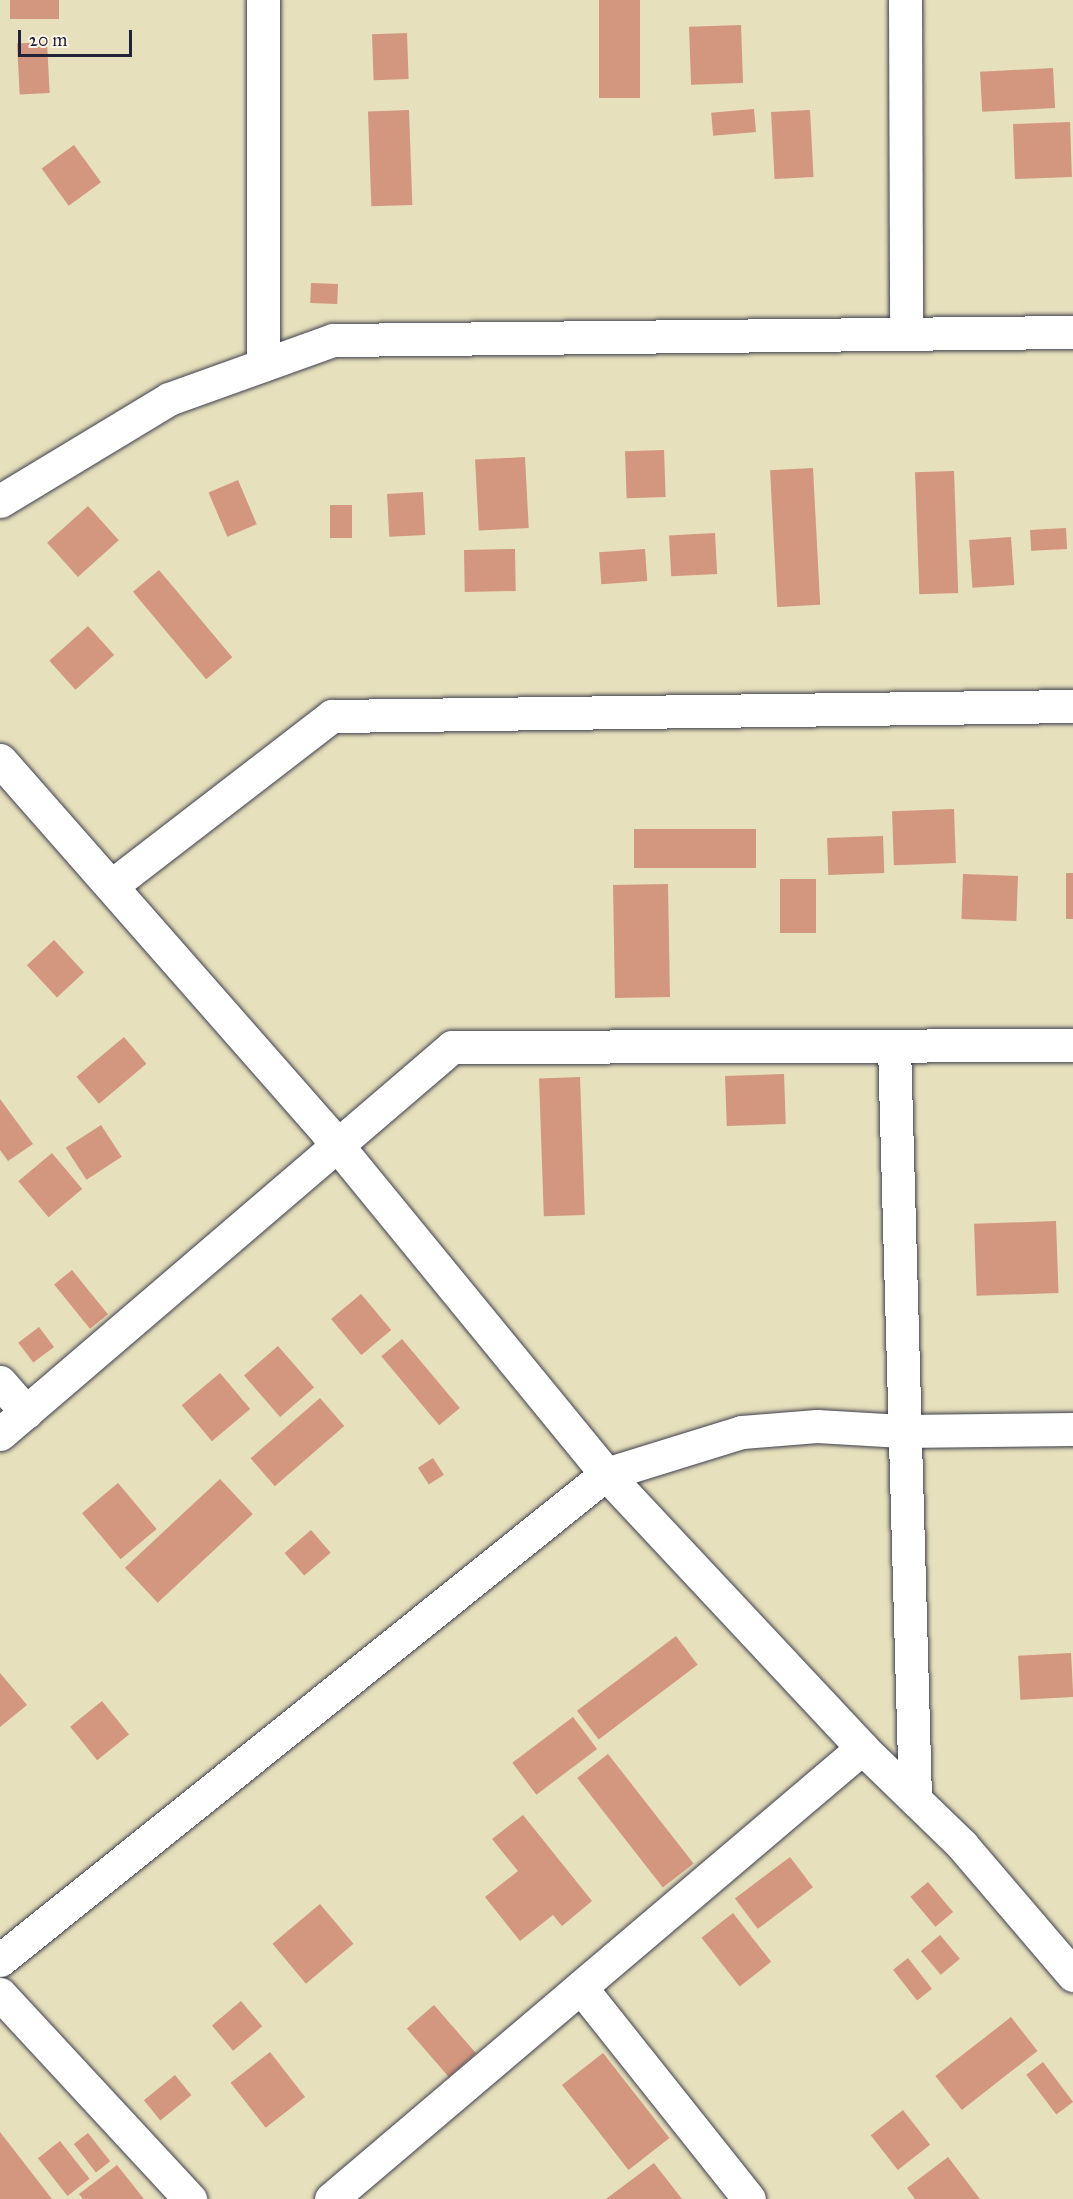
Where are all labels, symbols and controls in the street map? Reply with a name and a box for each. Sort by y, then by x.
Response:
scale bar [21,18,135,56]
text: 20 m [29,29,67,51]

